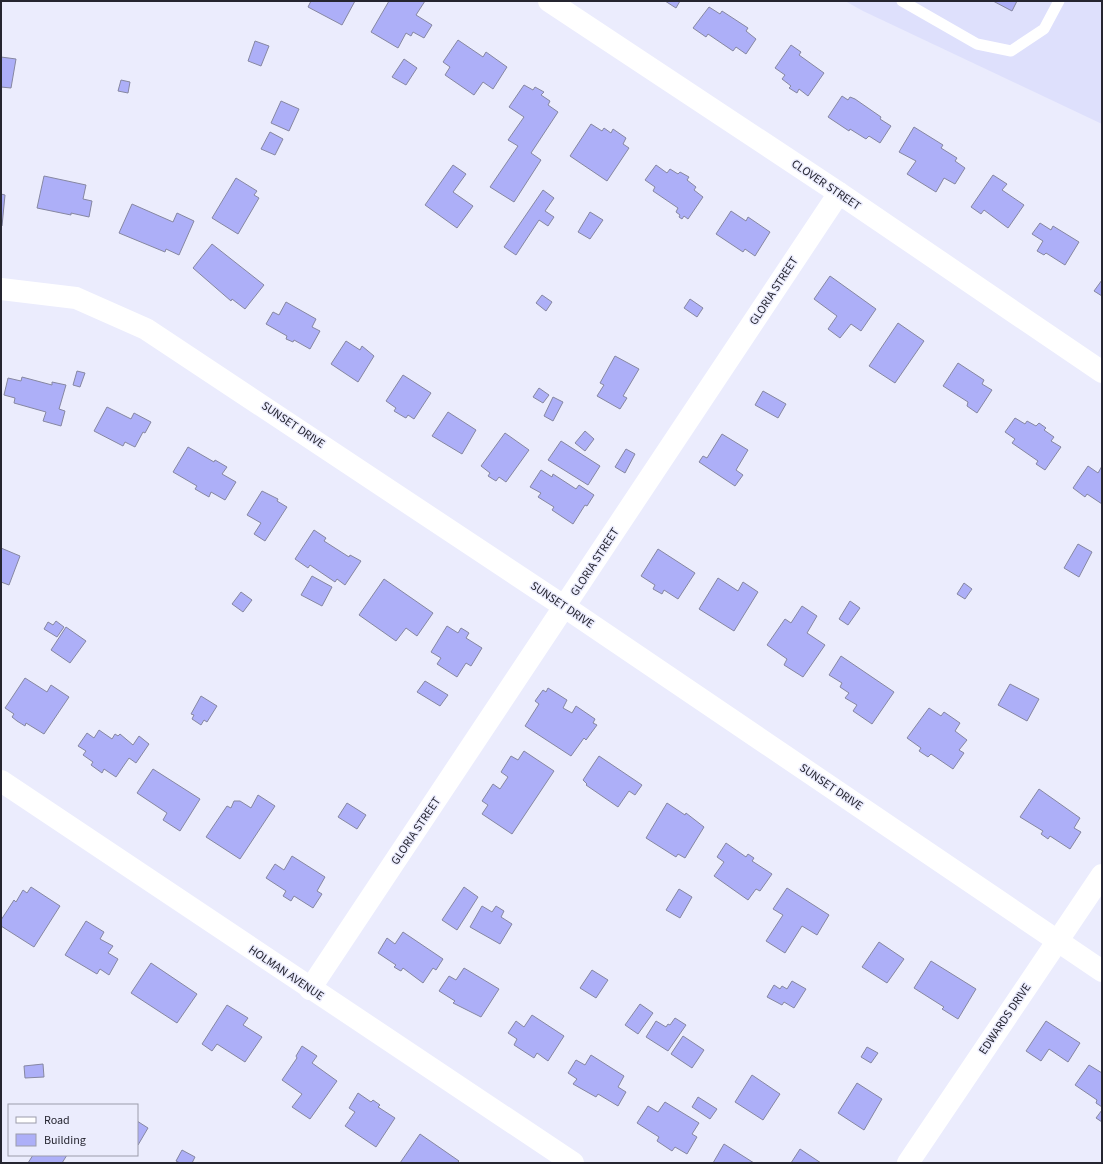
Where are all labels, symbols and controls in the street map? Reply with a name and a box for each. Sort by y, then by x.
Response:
street label: CLOVER STREET [788,155,865,215]
street label: GLORIA STREET [746,253,803,328]
street label: SUNSET DRIVE [258,397,328,453]
street label: GLORIA STREET [567,524,624,599]
street label: SUNSET DRIVE [527,577,597,633]
street label: SUNSET DRIVE [796,759,866,815]
street label: GLORIA STREET [387,793,445,868]
street label: HOLMAN AVENUE [245,941,327,1005]
street label: EDWARDS DRIVE [975,980,1035,1058]
legend [8,1104,138,1156]
text: Road [44,1112,70,1129]
text: Building [44,1132,86,1149]

